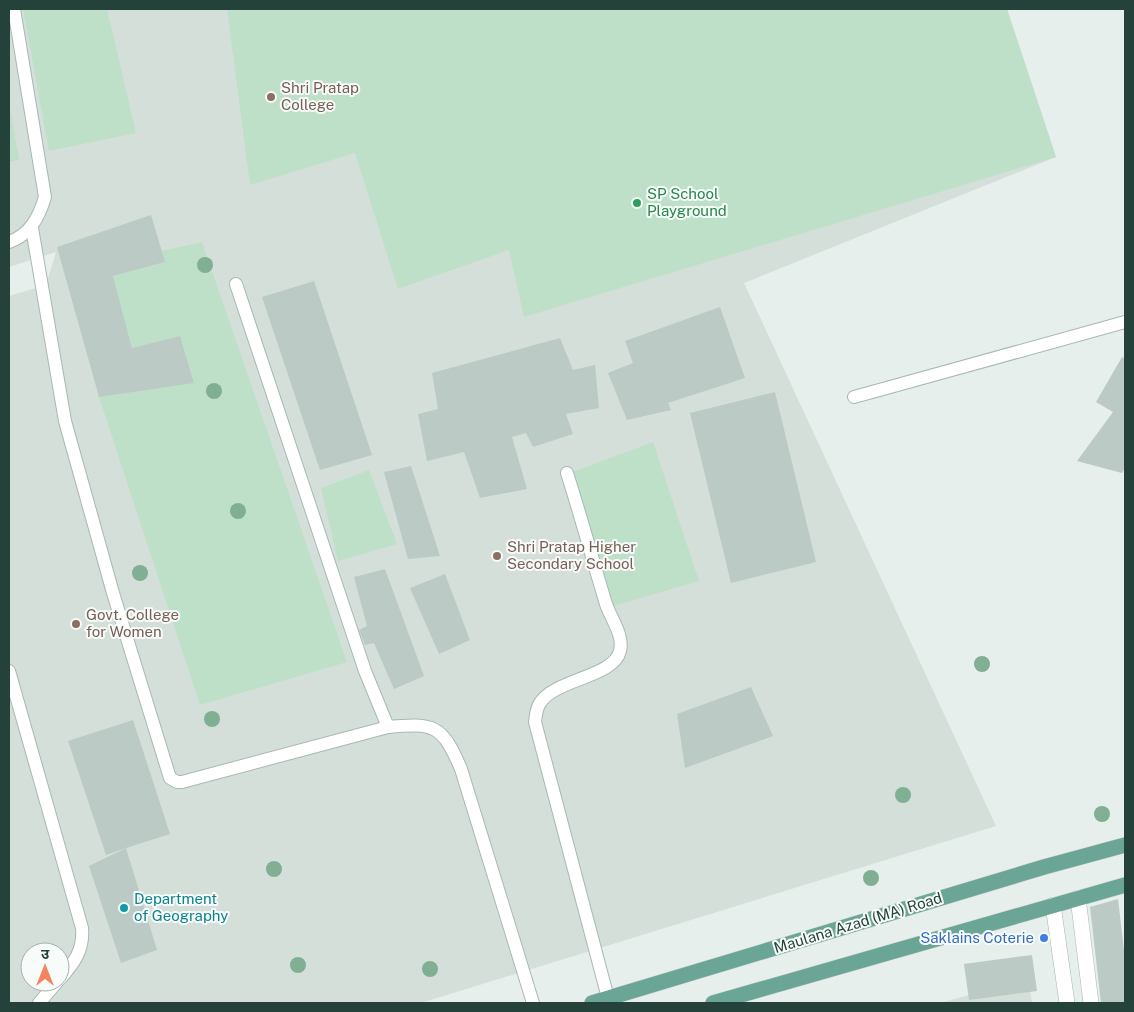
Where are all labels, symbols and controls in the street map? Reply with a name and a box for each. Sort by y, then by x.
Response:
place label: Shri Pratap College [281,79,359,113]
marker: Shri Pratap College [265,91,277,103]
place label: SP School Playground [647,185,727,219]
marker: SP School Playground [631,197,643,209]
place label: Shri Pratap Higher Secondary School [507,538,636,572]
marker: Shri Pratap Higher Secondary School [491,550,503,562]
place label: Govt. College for Women [86,606,179,640]
marker: Govt. College for Women [70,618,82,630]
street label: Maulana Azad (MA) Road [772,889,944,956]
place label: Department of Geography [134,890,228,924]
marker: Department of Geography [118,902,130,914]
place label: Saklains Coterie [920,929,1034,946]
marker: Saklains Coterie [1038,932,1050,944]
north arrow [20,942,70,992]
text: उ [41,946,50,962]

